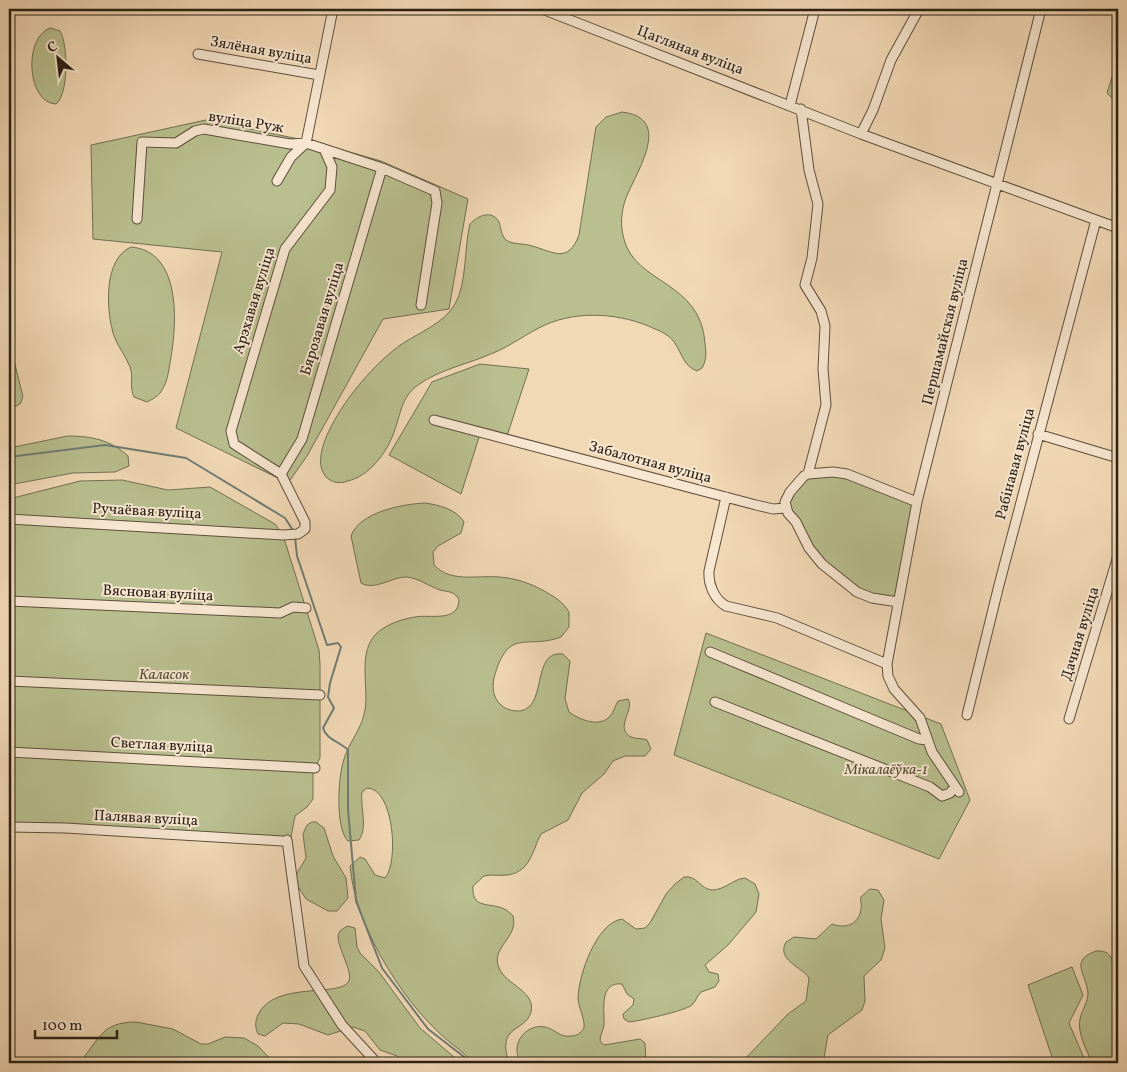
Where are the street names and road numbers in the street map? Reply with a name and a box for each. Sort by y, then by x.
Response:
street label: Цагляная вуліца [633,21,747,81]
street label: Зялёная вуліца [208,32,314,70]
street label: вуліца Руж [207,107,285,139]
street label: Арэхавая вуліца [229,245,281,357]
street label: Першамайская вуліца [918,256,974,408]
street label: Бярозавая вуліца [296,260,350,378]
street label: Рабінавая вуліца [991,406,1041,522]
street label: Забалотная вуліца [586,436,714,490]
street label: Ручаёвая вуліца [92,499,202,525]
street label: Вясновая вуліца [102,581,214,607]
street label: Дачная вуліца [1057,584,1105,684]
street label: Светлая вуліца [110,733,214,759]
street label: Палявая вуліца [93,806,199,832]

